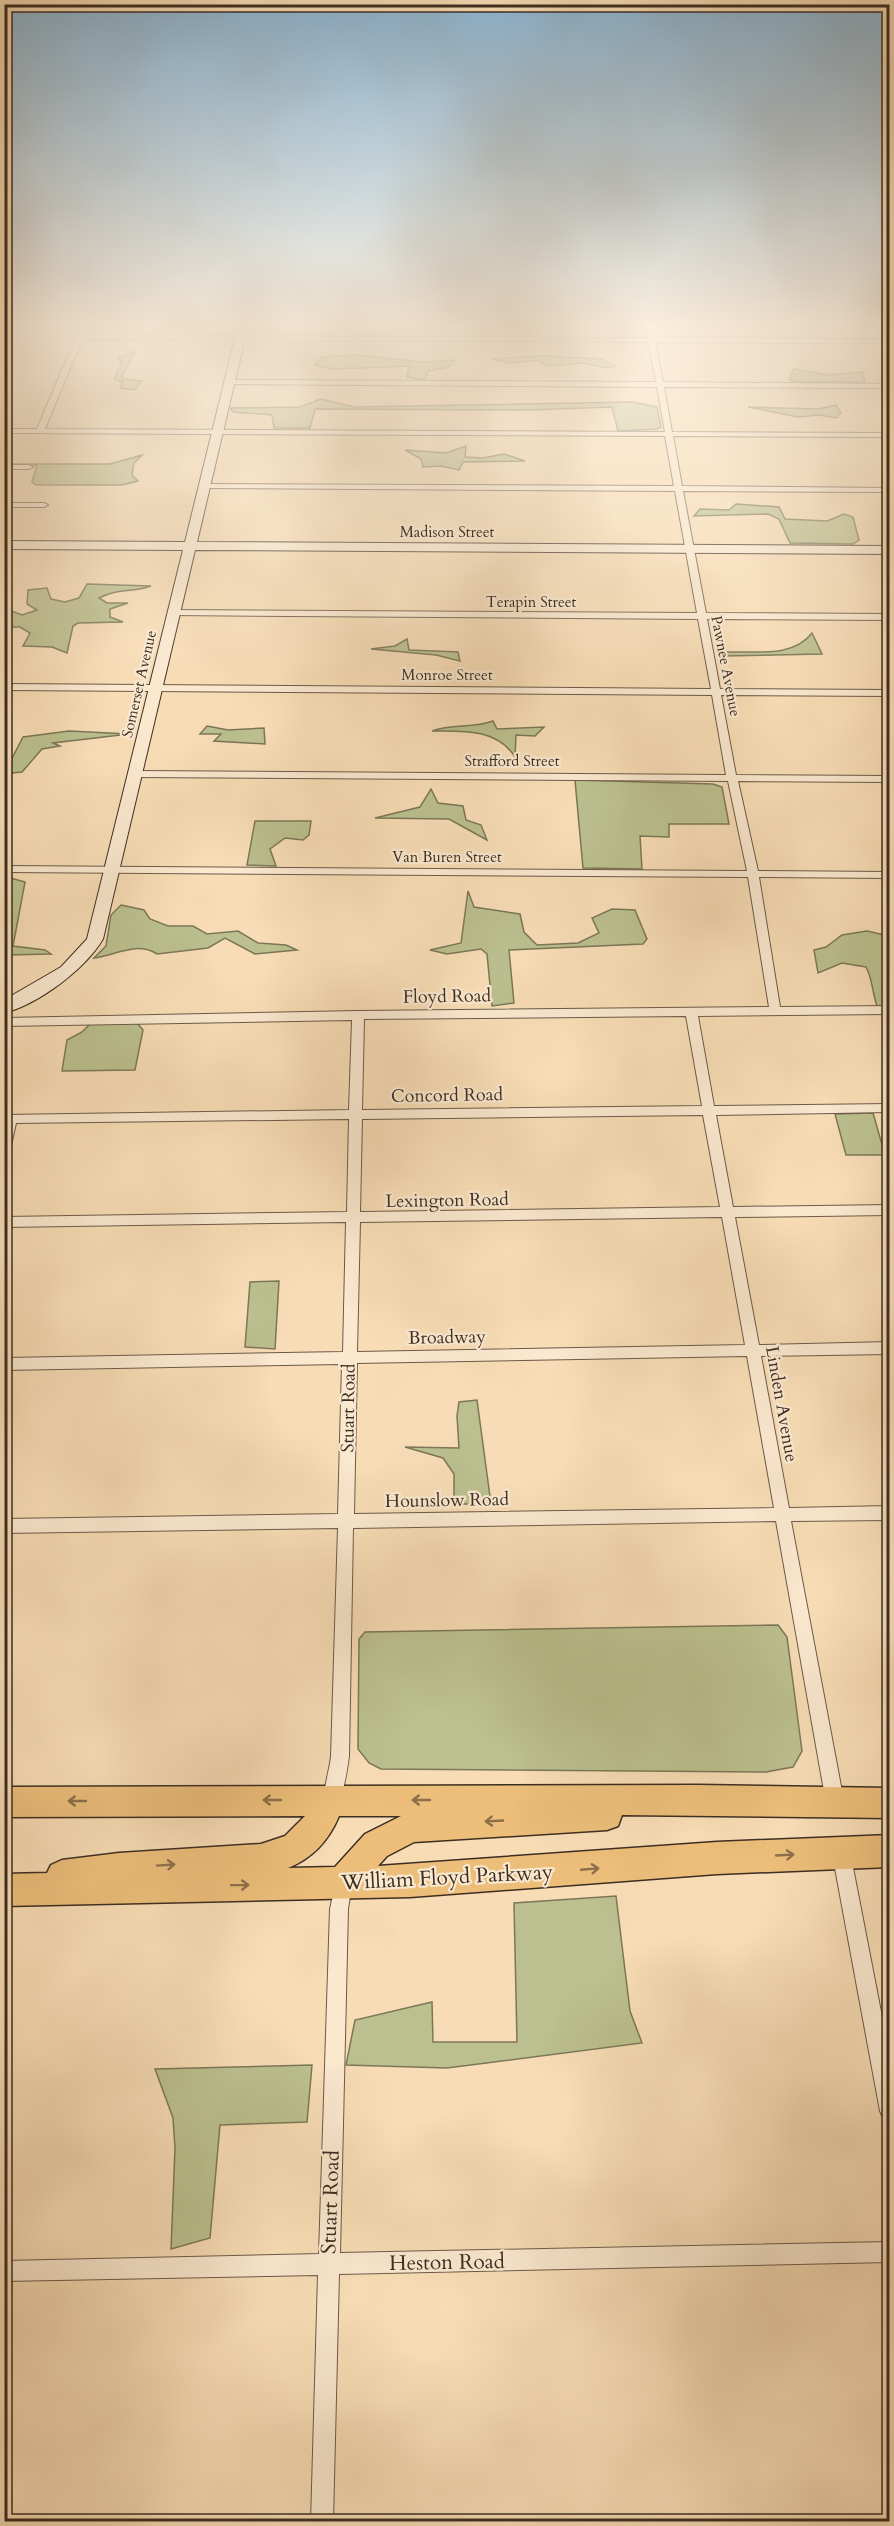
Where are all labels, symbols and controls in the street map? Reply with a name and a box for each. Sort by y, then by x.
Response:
street label: Madison Street [400,522,495,542]
street label: Terapin Street [486,592,577,612]
street label: Pawnee Avenue [706,614,746,718]
street label: Somerset Avenue [117,628,161,740]
street label: Monroe Street [401,665,493,685]
street label: Strafford Street [465,751,560,771]
street label: Van Buren Street [392,847,502,867]
street label: Floyd Road [403,983,492,1010]
street label: Concord Road [391,1082,504,1109]
street label: Lexington Road [385,1187,509,1214]
street label: Broadway [408,1324,487,1351]
street label: Linden Avenue [759,1344,804,1464]
street label: Stuart Road [335,1363,362,1453]
street label: Hounslow Road [385,1487,510,1514]
one-way arrow [263,1794,283,1806]
one-way arrow [412,1794,432,1806]
one-way arrow [68,1795,88,1807]
one-way arrow [485,1815,505,1826]
one-way arrow [774,1849,794,1860]
street label: William Floyd Parkway [339,1857,554,1898]
one-way arrow [155,1859,175,1870]
one-way arrow [580,1863,600,1874]
one-way arrow [229,1880,249,1891]
street label: Stuart Road [314,2150,347,2254]
street label: Heston Road [389,2247,505,2278]

